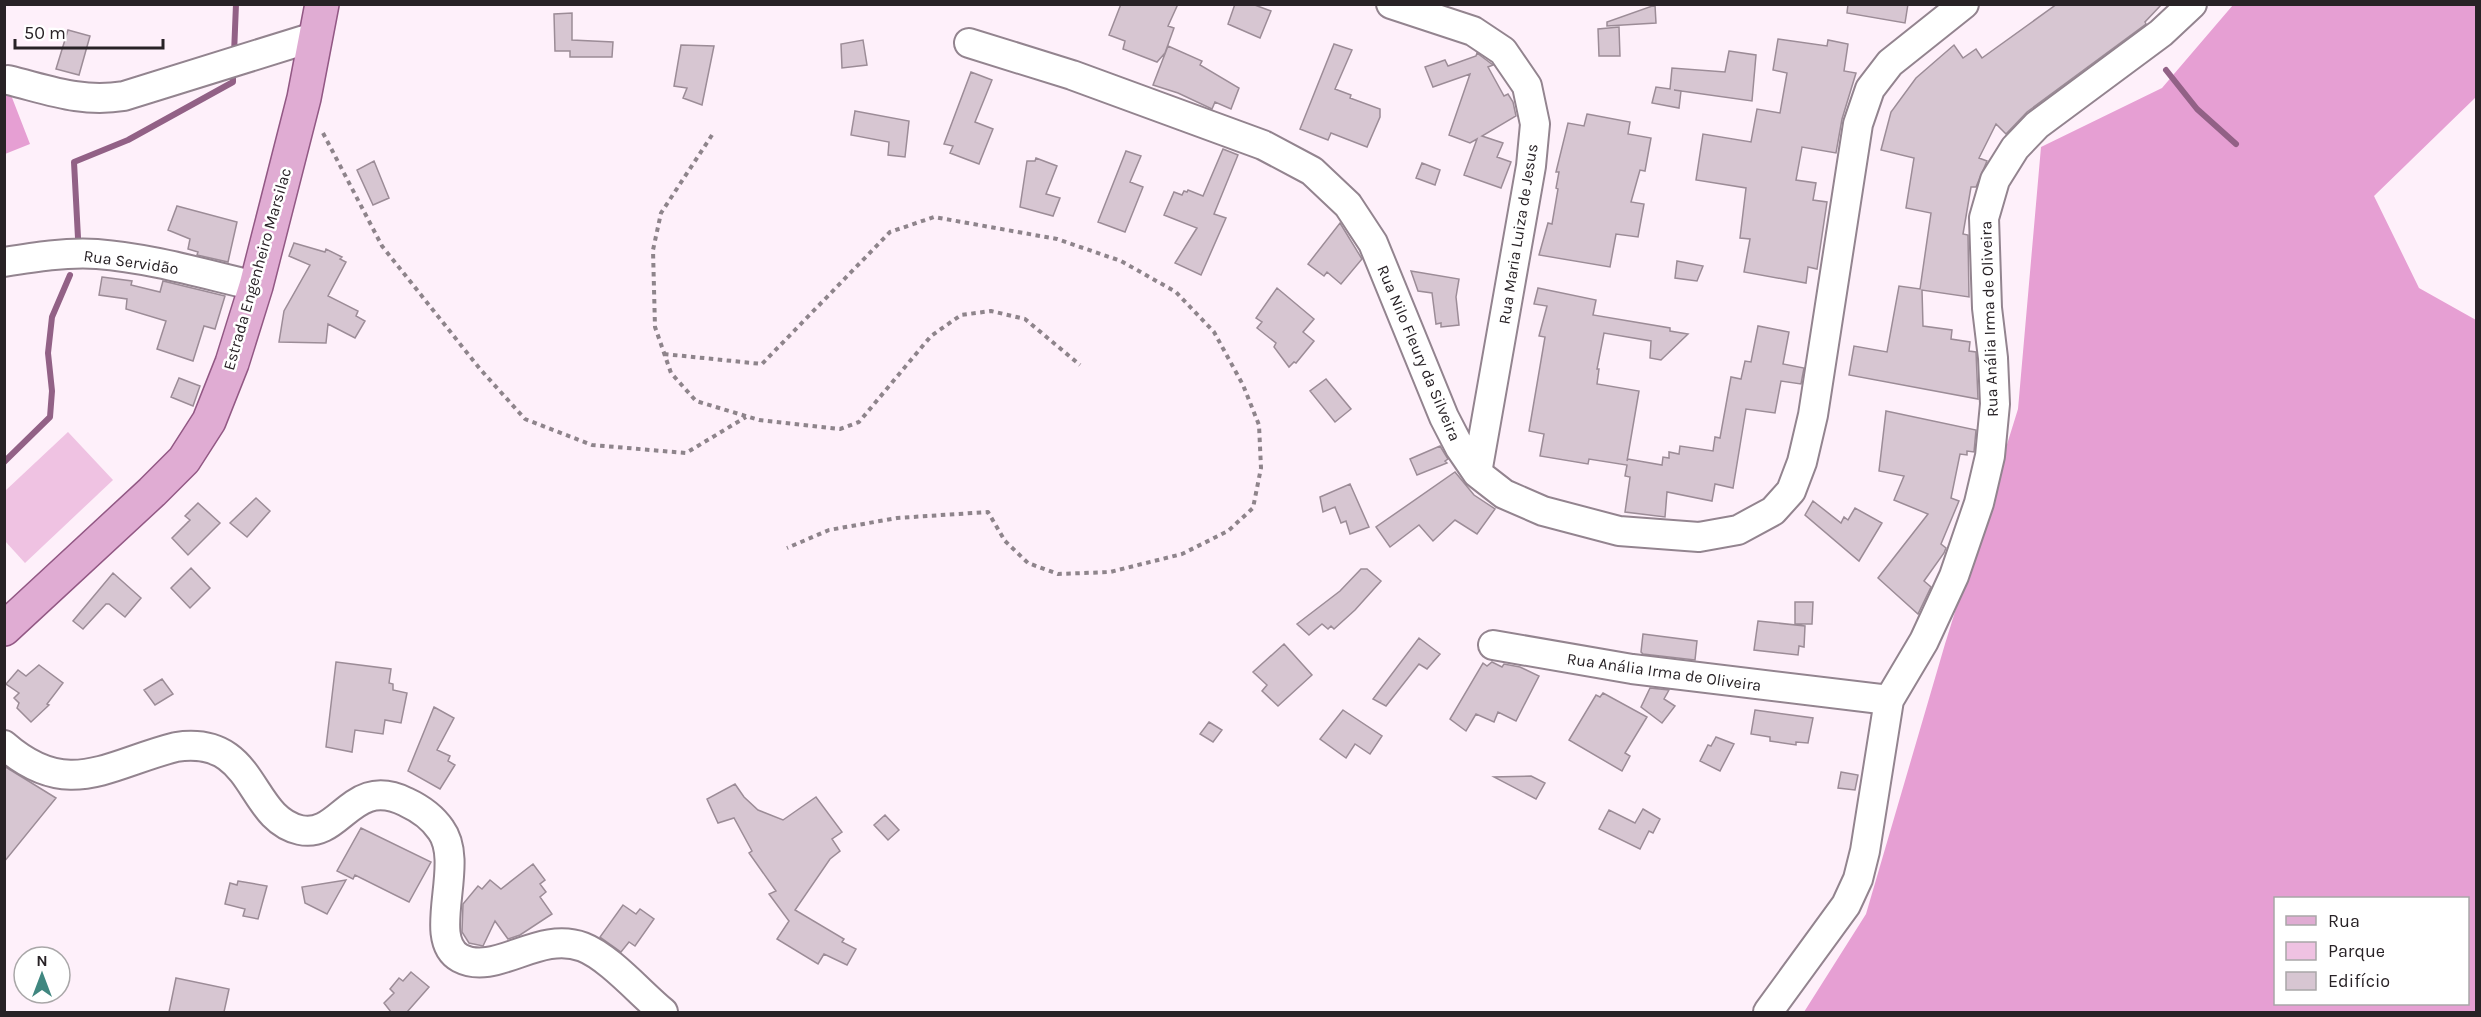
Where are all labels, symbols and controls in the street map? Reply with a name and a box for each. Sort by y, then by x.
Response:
scale bar [15,12,164,50]
text: 50 m [24,22,66,44]
street label: Rua Maria Luiza de Jesus [1494,142,1542,326]
street label: Estrada Engenheiro Marsilac [219,166,295,372]
street label: Rua Anália Irma de Oliveira [1976,221,2002,417]
street label: Rua Servidão [82,246,180,278]
street label: Rua Nilo Fleury da Silveira [1373,262,1465,444]
street label: Rua Anália Irma de Oliveira [1566,649,1762,695]
legend [2274,897,2469,1005]
text: Rua [2328,910,2360,932]
text: Parque [2328,940,2385,962]
north arrow [12,945,72,1005]
text: N [36,951,48,970]
text: Edifício [2328,970,2390,992]

